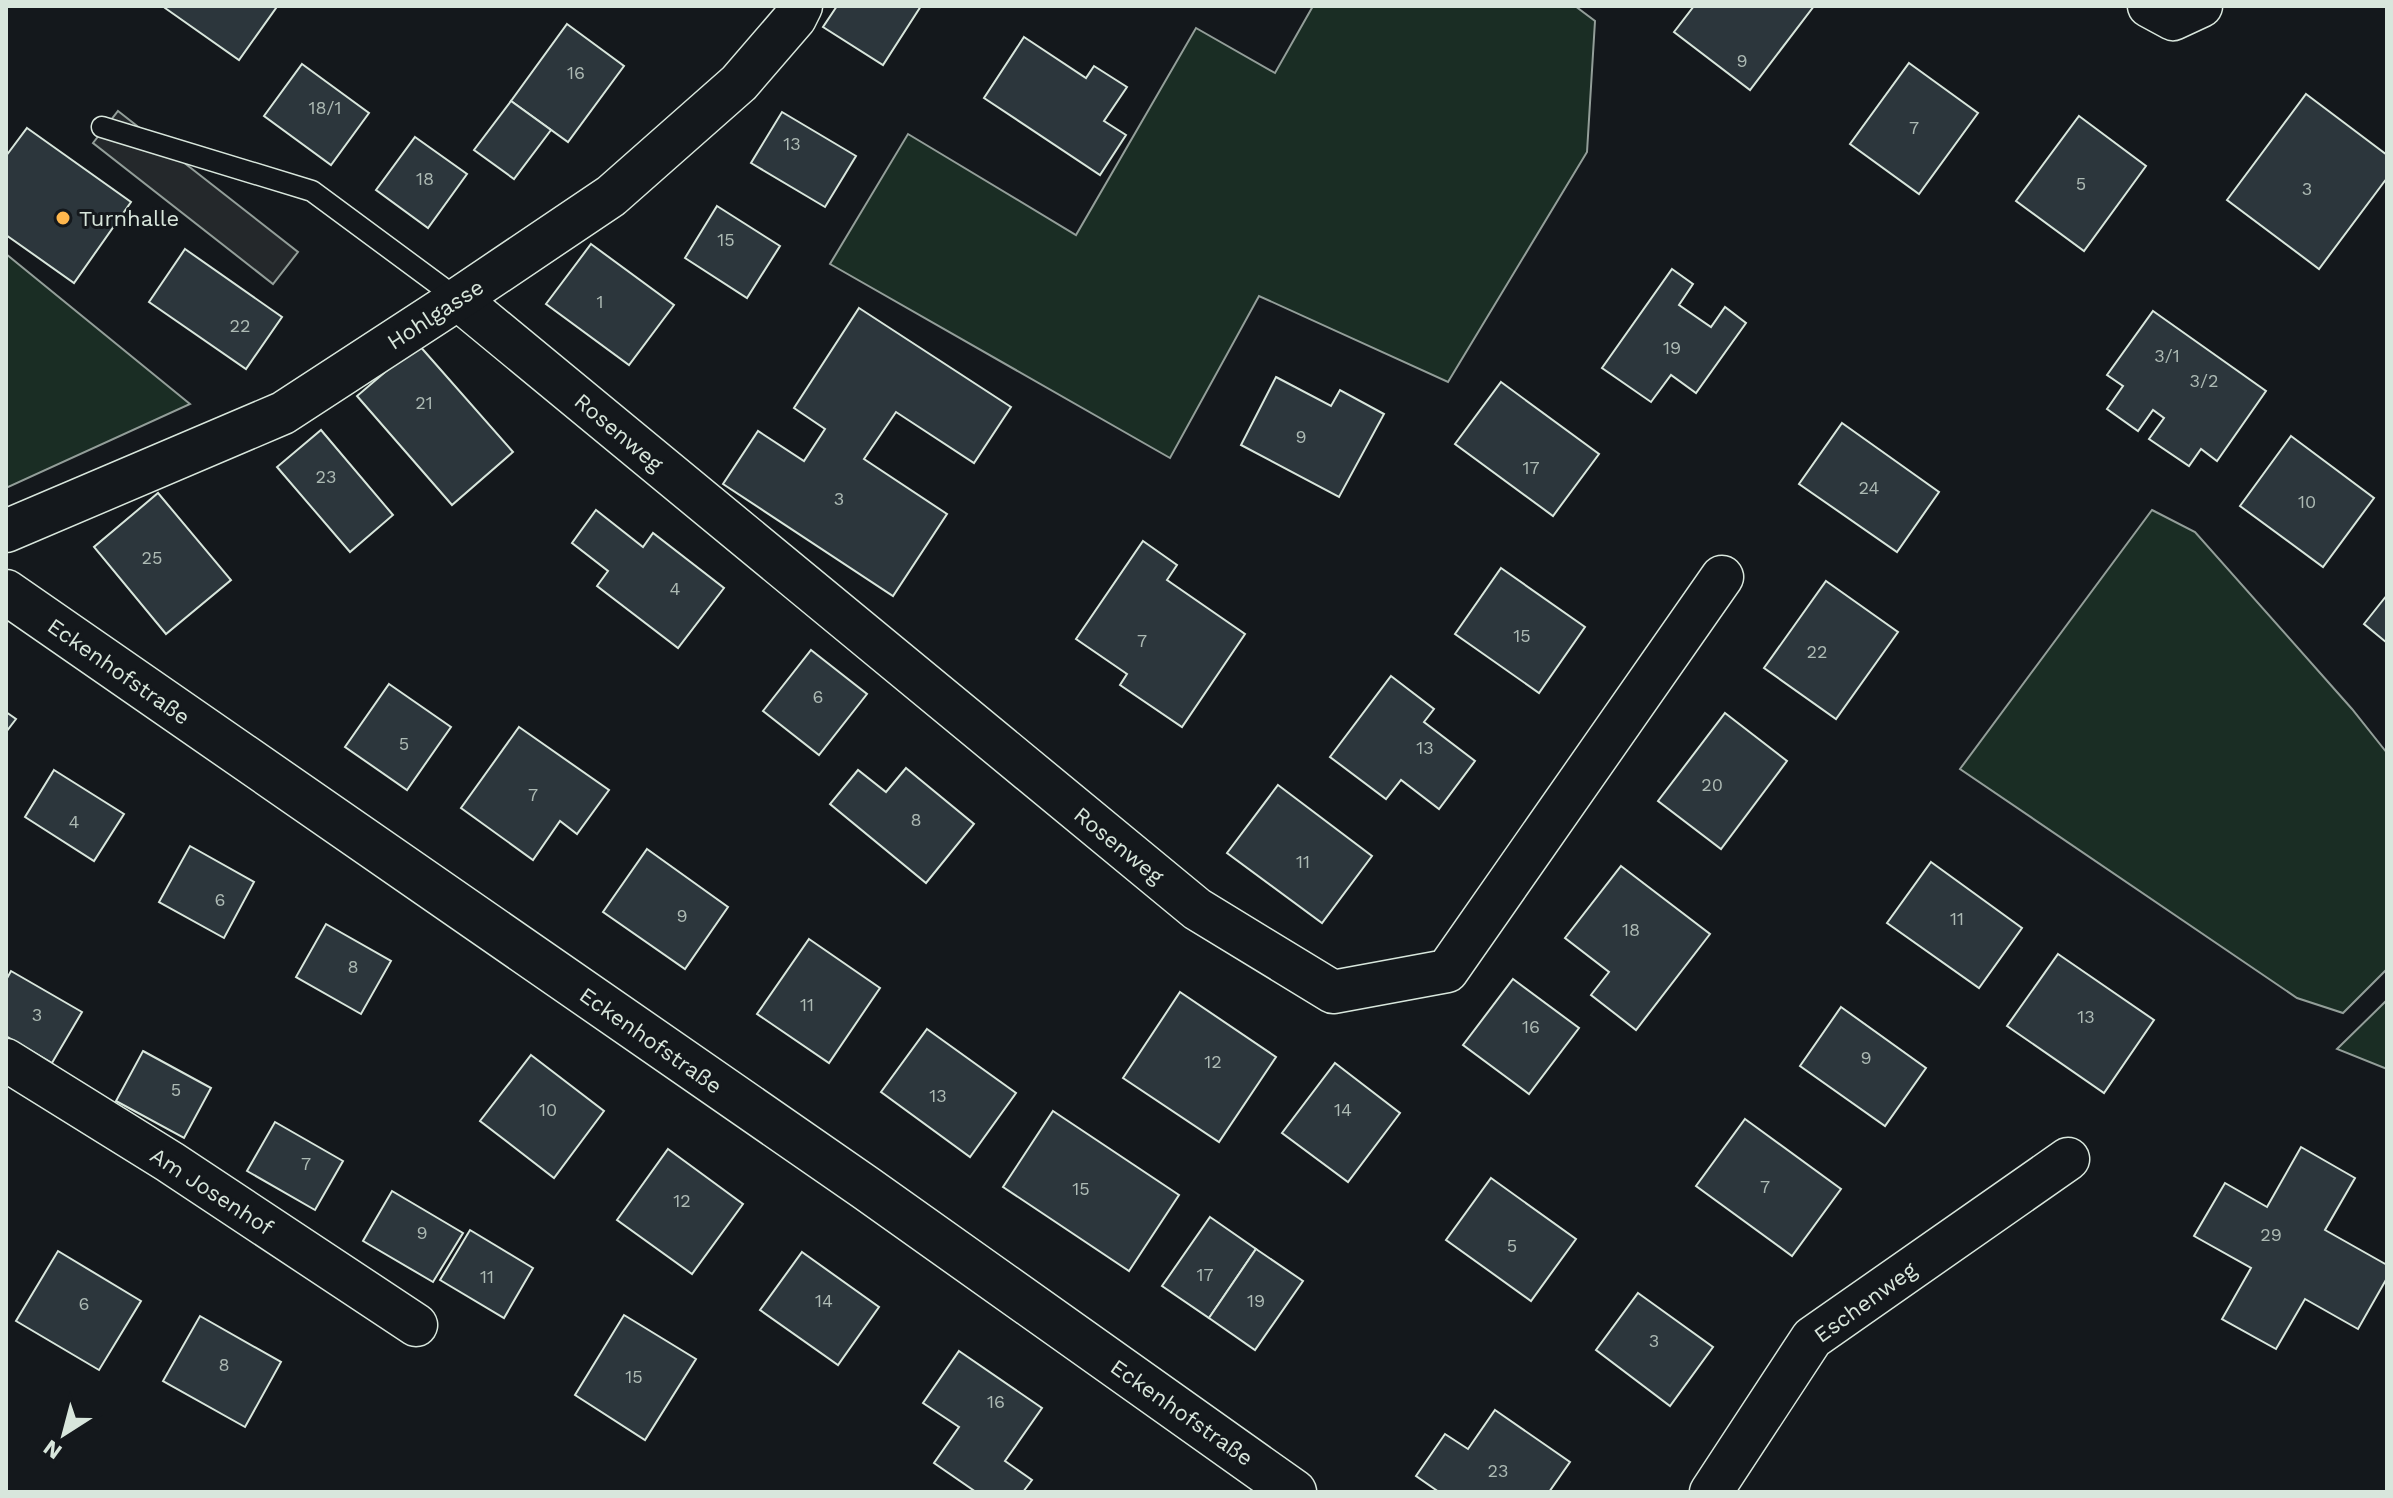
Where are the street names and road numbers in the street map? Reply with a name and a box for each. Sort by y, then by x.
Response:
street label: Hohlgasse [383,274,488,355]
street label: Rosenweg [569,388,668,477]
street label: Eckenhofstraße [43,613,195,730]
street label: Rosenweg [1069,802,1169,889]
street label: Eckenhofstraße [575,982,727,1099]
street label: Am Josenhof [146,1143,278,1241]
street label: Eschenweg [1809,1257,1921,1348]
street label: Eckenhofstraße [1106,1354,1258,1471]

